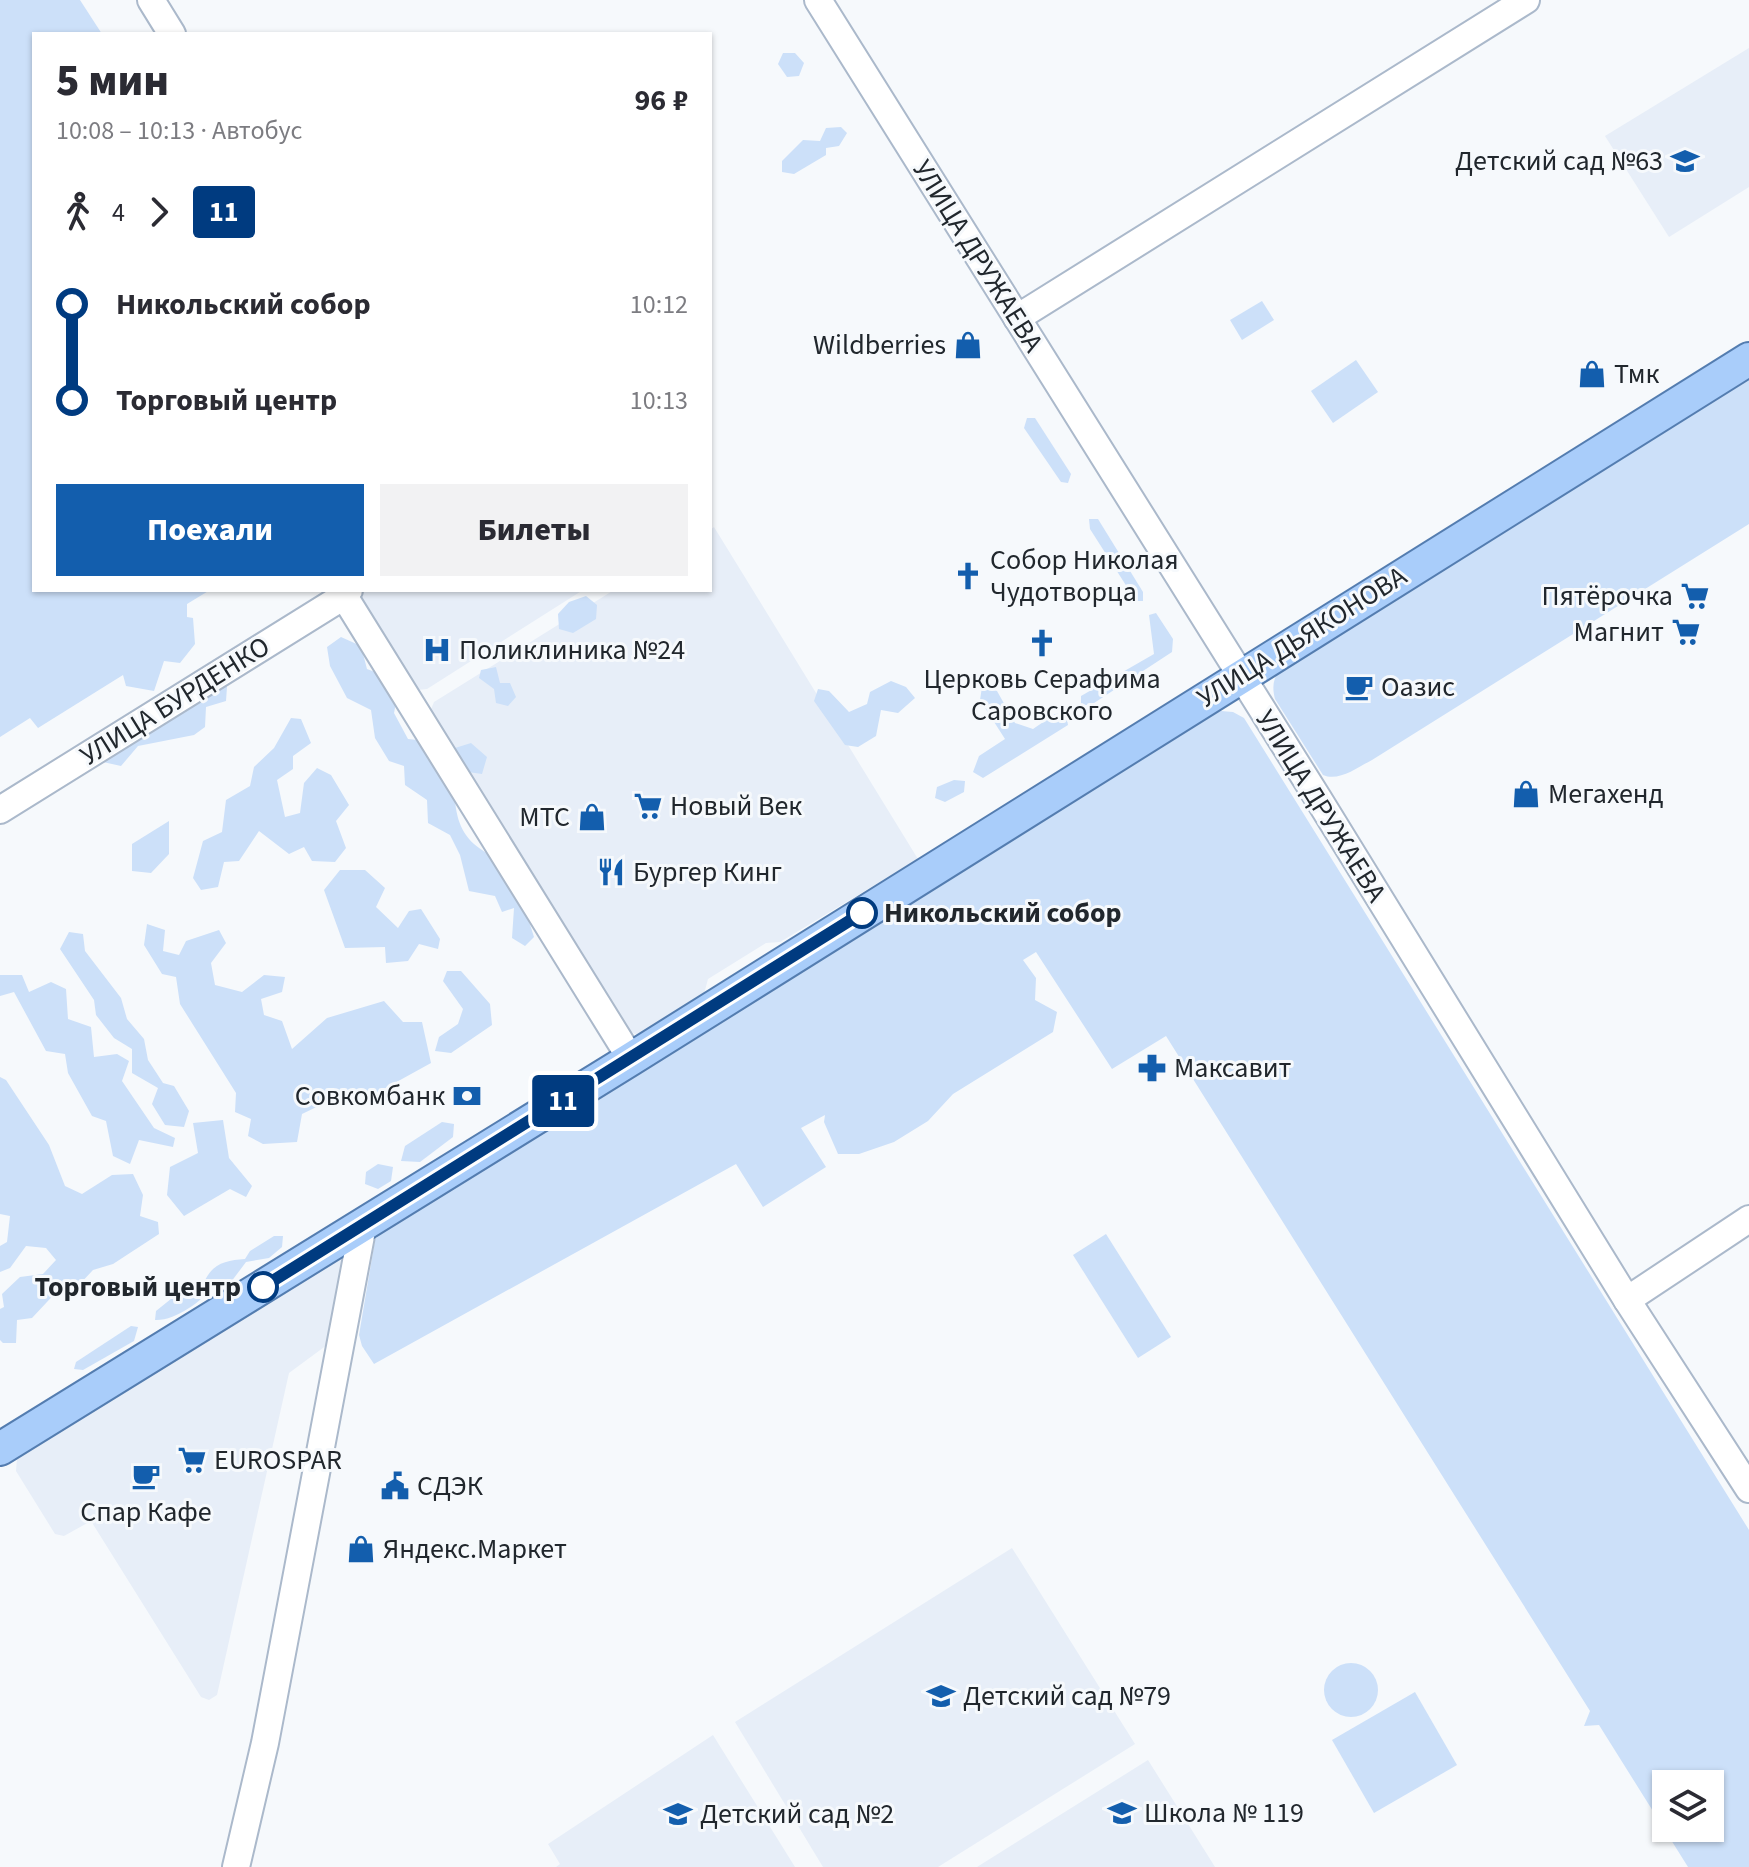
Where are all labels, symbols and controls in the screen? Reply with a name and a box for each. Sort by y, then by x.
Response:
text: 5 мин [56,50,169,113]
text: 96 ₽ [634,79,688,122]
text: 10:08 – 10:13 · Автобус [56,112,302,149]
place label: Детский сад №63 [1455,141,1663,181]
school or university icon: Детский сад №63 [1670,146,1700,176]
street label: УЛИЦА ДРУЖАЕВА [903,152,1054,361]
icon: walk [56,190,100,234]
icon: forward [137,190,181,234]
text: 11 [209,192,239,232]
text: 4 [112,194,125,231]
text: Никольский собор [116,283,371,326]
text: 10:12 [630,286,688,323]
place label: Wildberries [813,325,946,365]
shop icon: Wildberries [953,330,983,360]
place label: Тмк [1614,354,1659,394]
shop icon: Тмк [1577,359,1607,389]
text: Торговый центр [116,379,337,422]
text: 10:13 [630,382,688,419]
button: Поехали [56,484,364,576]
button: Билеты [380,484,688,576]
place label: Собор Николая Чудотворца [990,540,1179,612]
street label: УЛИЦА ДЬЯКОНОВА [1189,556,1415,718]
church icon: Собор Николая Чудотворца [953,561,983,591]
place label: Пятёрочка [1541,576,1673,616]
supermarket icon: Пятёрочка [1680,581,1710,611]
place label: Магнит [1574,612,1664,652]
supermarket icon: Магнит [1671,617,1701,647]
street label: УЛИЦА БУРДЕНКО [72,627,278,775]
church icon: Церковь Серафима Саровского [1027,628,1057,658]
place label: Поликлиника №24 [459,630,685,670]
hospital icon: Поликлиника №24 [422,635,452,665]
place label: Церковь Серафима Саровского [923,659,1161,731]
place label: Оазис [1381,667,1455,707]
cafe icon: Оазис [1344,672,1374,702]
street label: УЛИЦА ДРУЖАЕВА [1246,702,1397,911]
place label: Мегахенд [1548,774,1664,814]
shop icon: Мегахенд [1511,779,1541,809]
place label: Новый Век [670,786,802,826]
supermarket icon: Новый Век [633,791,663,821]
place label: МТС [519,797,570,837]
shop icon: МТС [577,802,607,832]
place label: Бургер Кинг [633,852,782,892]
restaurant icon: Бургер Кинг [596,857,626,887]
place label: Никольский собор [884,893,1122,933]
marker: Никольский собор [847,898,877,928]
place label: Максавит [1174,1048,1291,1088]
pharmacy icon: Максавит [1137,1053,1167,1083]
line badge: 11 [527,1075,599,1127]
place label: Совкомбанк [295,1076,445,1116]
bank icon: Совкомбанк [452,1081,482,1111]
text: 11 [548,1081,578,1121]
place label: Торговый центр [35,1267,241,1307]
marker: Торговый центр [248,1272,278,1302]
place label: EUROSPAR [214,1440,342,1480]
supermarket icon: EUROSPAR [177,1445,207,1475]
cafe icon: Спар Кафе [131,1461,161,1491]
place label: СДЭК [417,1466,484,1506]
public building icon: СДЭК [380,1471,410,1501]
place label: Спар Кафе [80,1492,212,1532]
place label: Яндекс.Маркет [383,1529,567,1569]
shop icon: Яндекс.Маркет [346,1534,376,1564]
place label: Детский сад №79 [963,1676,1171,1716]
school or university icon: Детский сад №79 [926,1681,956,1711]
map controls [1652,1770,1724,1842]
button: layers [1652,1770,1724,1842]
place label: Школа № 119 [1144,1793,1304,1833]
place label: Детский сад №2 [700,1794,894,1834]
school or university icon: Школа № 119 [1107,1798,1137,1828]
school or university icon: Детский сад №2 [663,1799,693,1829]

